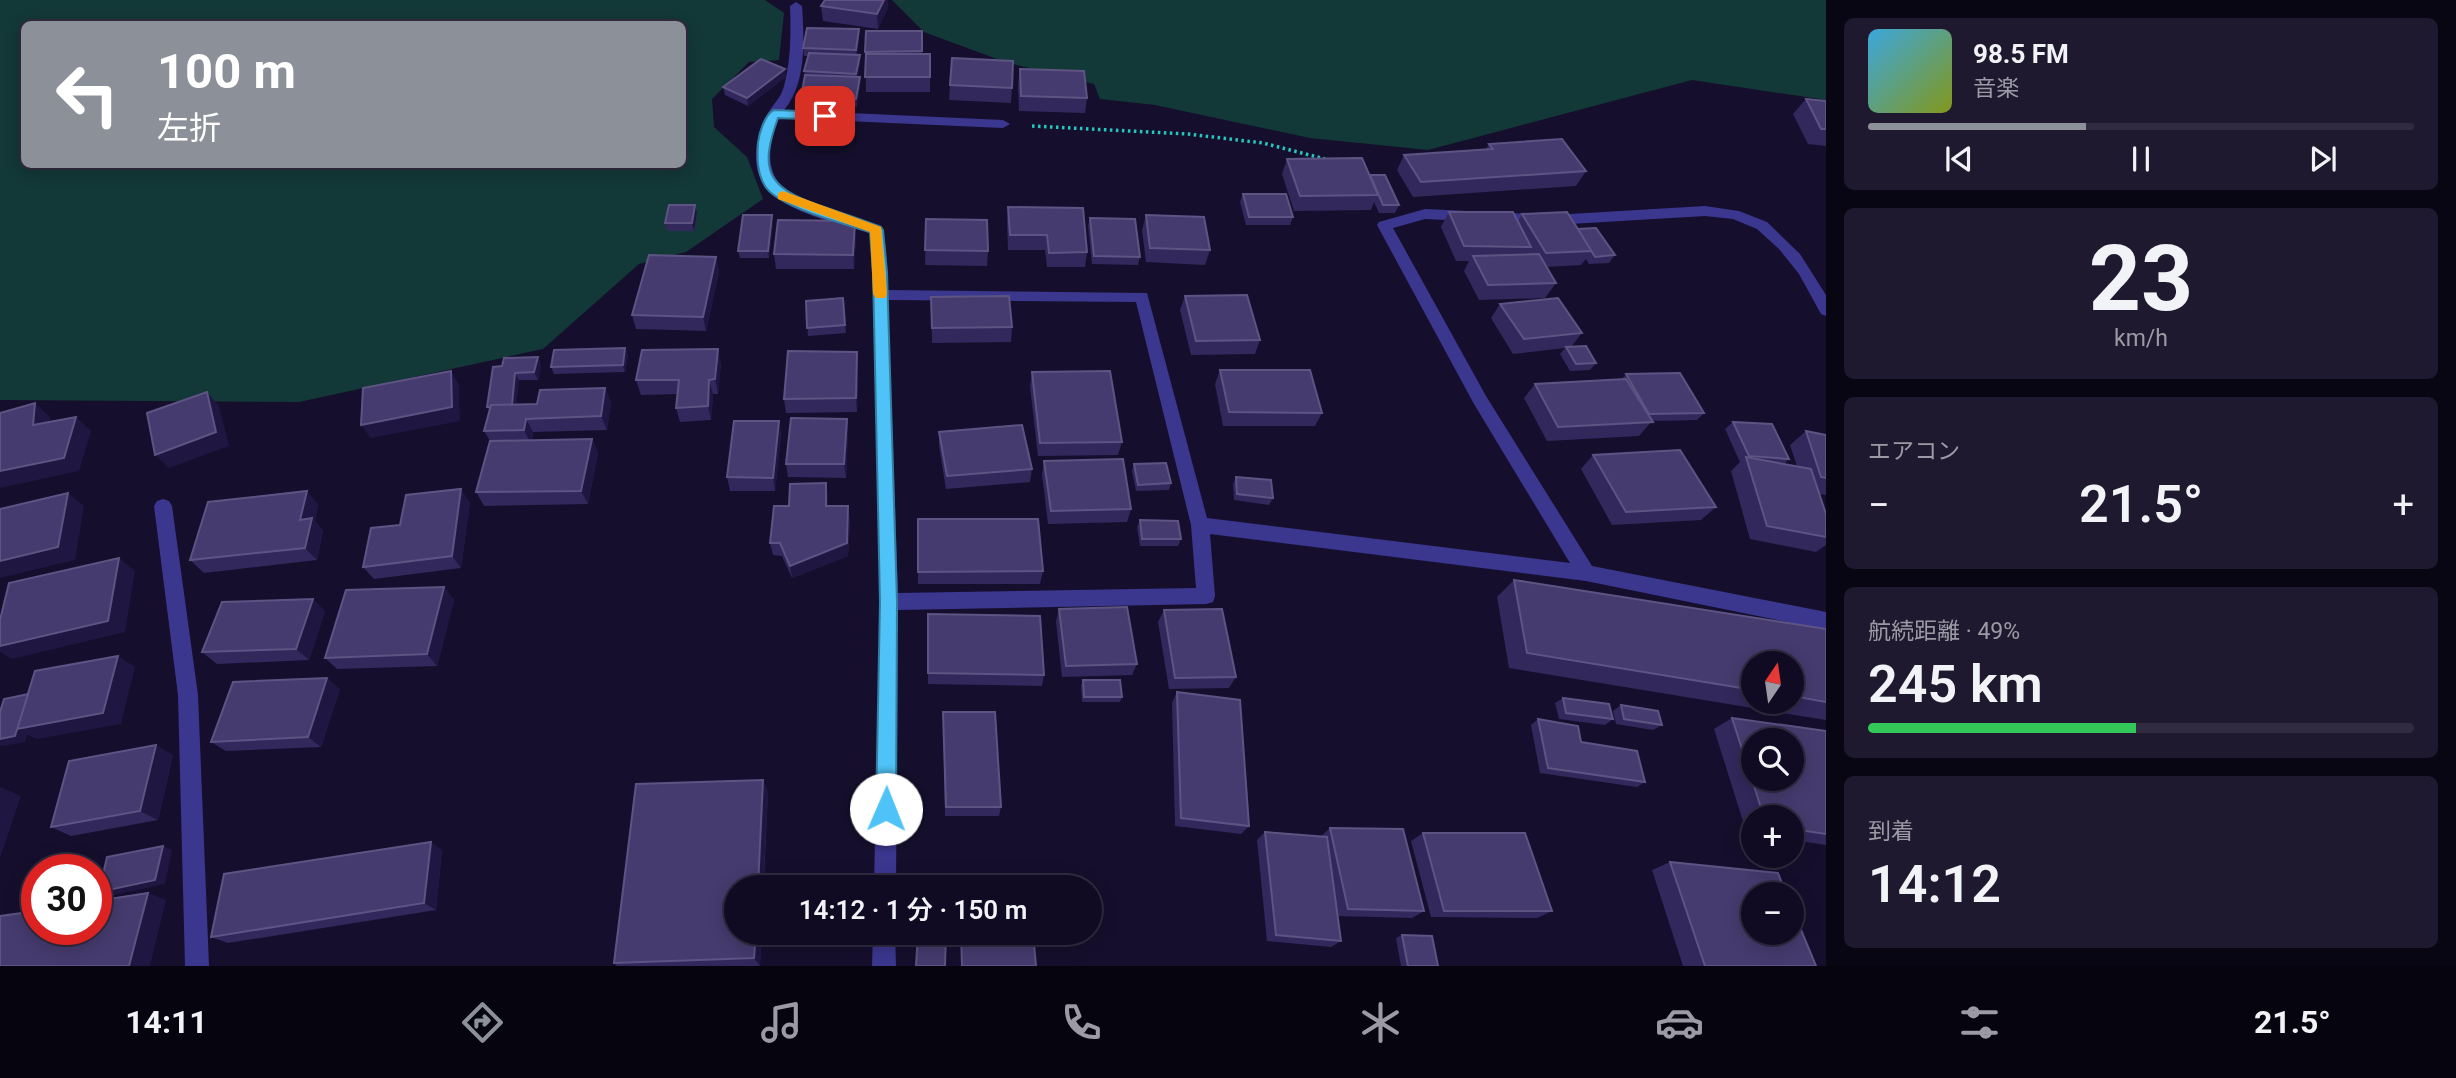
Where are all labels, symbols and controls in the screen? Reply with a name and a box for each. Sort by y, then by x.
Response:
text: 98.5 FM [1973,39,2069,69]
text: 100 m [157,43,296,100]
icon: left [42,49,133,140]
text: 音楽 [1973,75,2019,102]
pin [795,86,855,146]
icon: arrive [806,97,844,135]
text: 左折 [157,109,221,147]
icon: previous [1940,140,1978,178]
icon: pause [2122,140,2160,178]
icon: next [2304,140,2342,178]
text: 23 [2089,226,2193,332]
text: km/h [2114,325,2168,352]
text: エアコン [1868,438,1960,465]
text: 21.5° [2079,474,2203,535]
text: − [1868,483,1890,527]
text: + [2392,483,2414,527]
text: 航続距離 · 49% [1868,618,2020,645]
north arrow [1741,651,1804,714]
map controls [1741,651,1804,945]
text: 245 km [1868,654,2043,715]
button: search [1741,728,1804,791]
position arrow [849,772,923,846]
button: + [1741,805,1804,868]
text: 到着 [1868,818,1914,845]
speed limit sign: 30 [21,854,112,945]
text: 14:12 [1868,854,2001,915]
button: − [1741,882,1804,945]
text: 14:12 · 1 分 · 150 m [799,895,1027,925]
icon: directions [458,998,507,1047]
icon: music [757,998,806,1047]
icon: phone [1057,998,1106,1047]
icon: climate [1356,998,1405,1047]
icon: car [1655,998,1704,1047]
icon: filters [1955,998,2004,1047]
text: 14:11 [125,1003,208,1041]
text: 21.5° [2254,1003,2331,1041]

